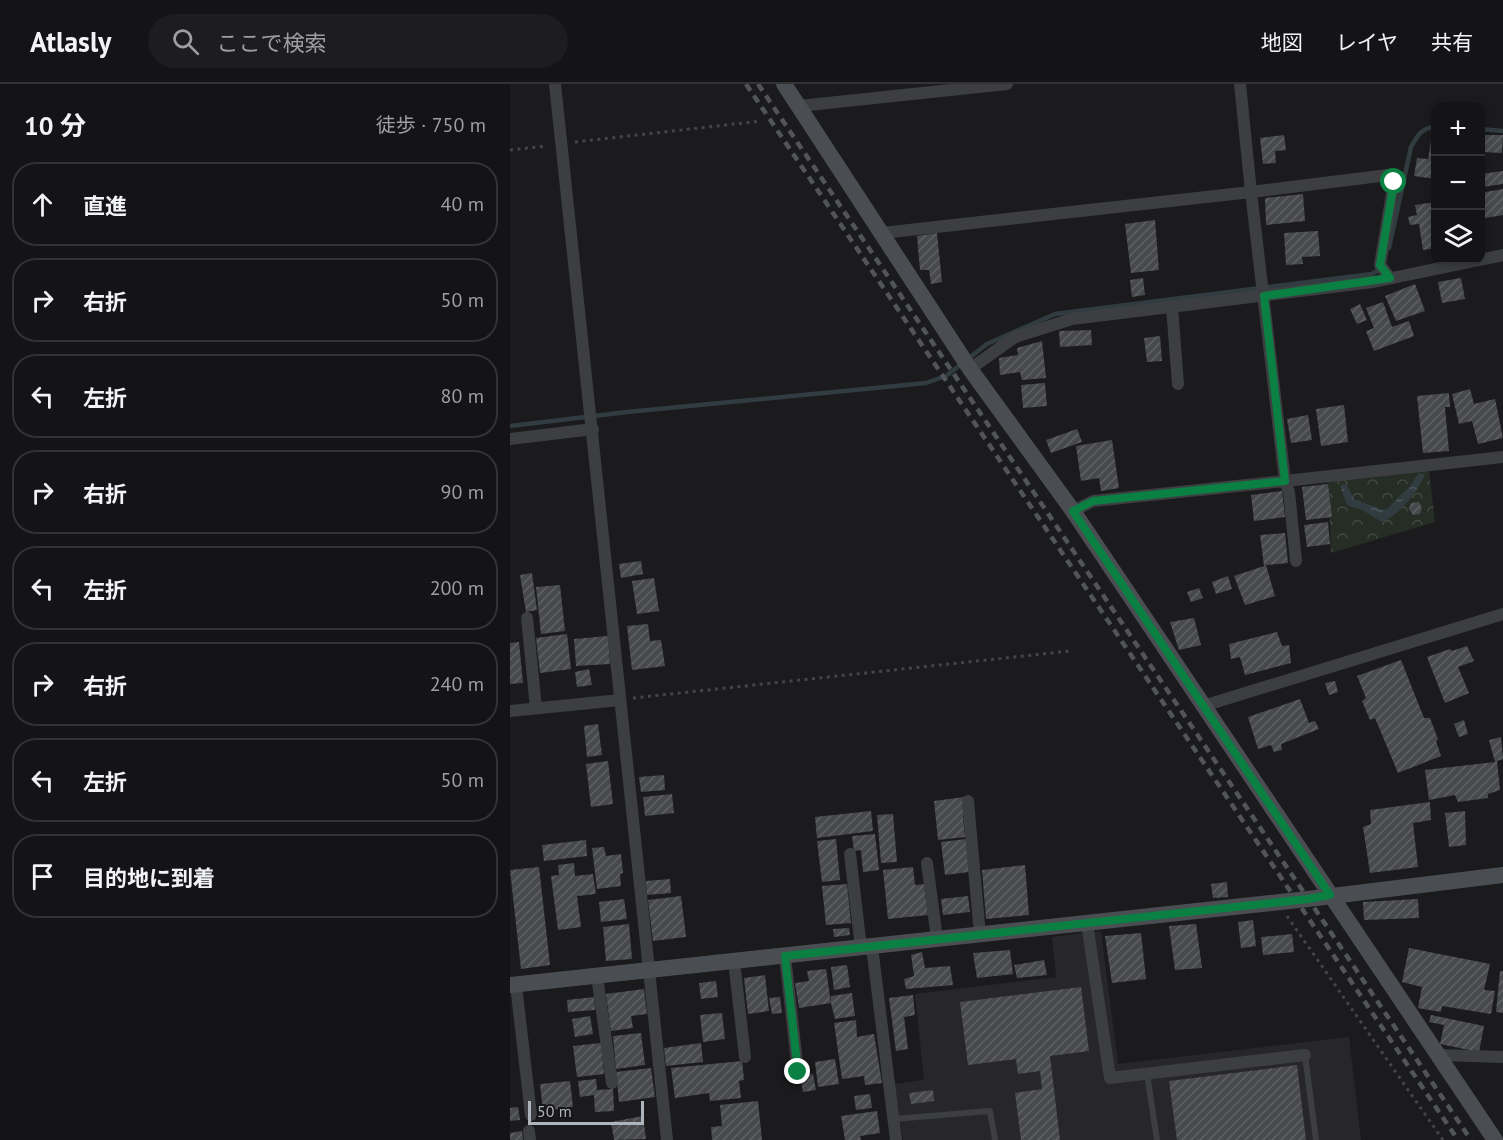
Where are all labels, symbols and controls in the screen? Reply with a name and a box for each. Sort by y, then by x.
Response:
search box [148,14,568,68]
text: Atlasly [30,23,112,60]
icon: search [169,25,202,58]
text: ここで検索 [217,29,327,57]
text: 地図 [1261,29,1303,56]
text: レイヤ [1336,29,1398,56]
text: 共有 [1431,29,1473,56]
map controls [1431,102,1485,264]
button: + [1431,102,1485,156]
text: 10 分 [24,109,86,142]
text: 徒歩 · 750 m [376,112,486,138]
button: − [1431,156,1485,210]
route start [1380,168,1406,194]
icon: ahead [26,188,59,221]
text: 40 m [441,191,484,217]
text: 直進 [83,192,127,220]
button: layers [1431,210,1485,264]
icon: right [26,284,59,317]
text: 50 m [441,287,484,313]
text: 右折 [83,288,127,316]
icon: left [26,380,59,413]
text: 80 m [441,383,484,409]
text: 左折 [83,384,127,412]
icon: right [26,476,59,509]
text: 90 m [441,479,484,505]
text: 右折 [83,480,127,508]
icon: left [26,572,59,605]
text: 200 m [430,575,484,601]
text: 左折 [83,576,127,604]
icon: right [26,668,59,701]
text: 240 m [430,671,484,697]
text: 右折 [83,672,127,700]
icon: left [26,764,59,797]
text: 50 m [441,767,484,793]
text: 左折 [83,768,127,796]
icon: arrive [26,860,59,893]
text: 目的地に到着 [83,864,215,892]
route end [784,1058,810,1084]
scale bar [528,1098,644,1126]
text: 50 m [537,1101,572,1121]

